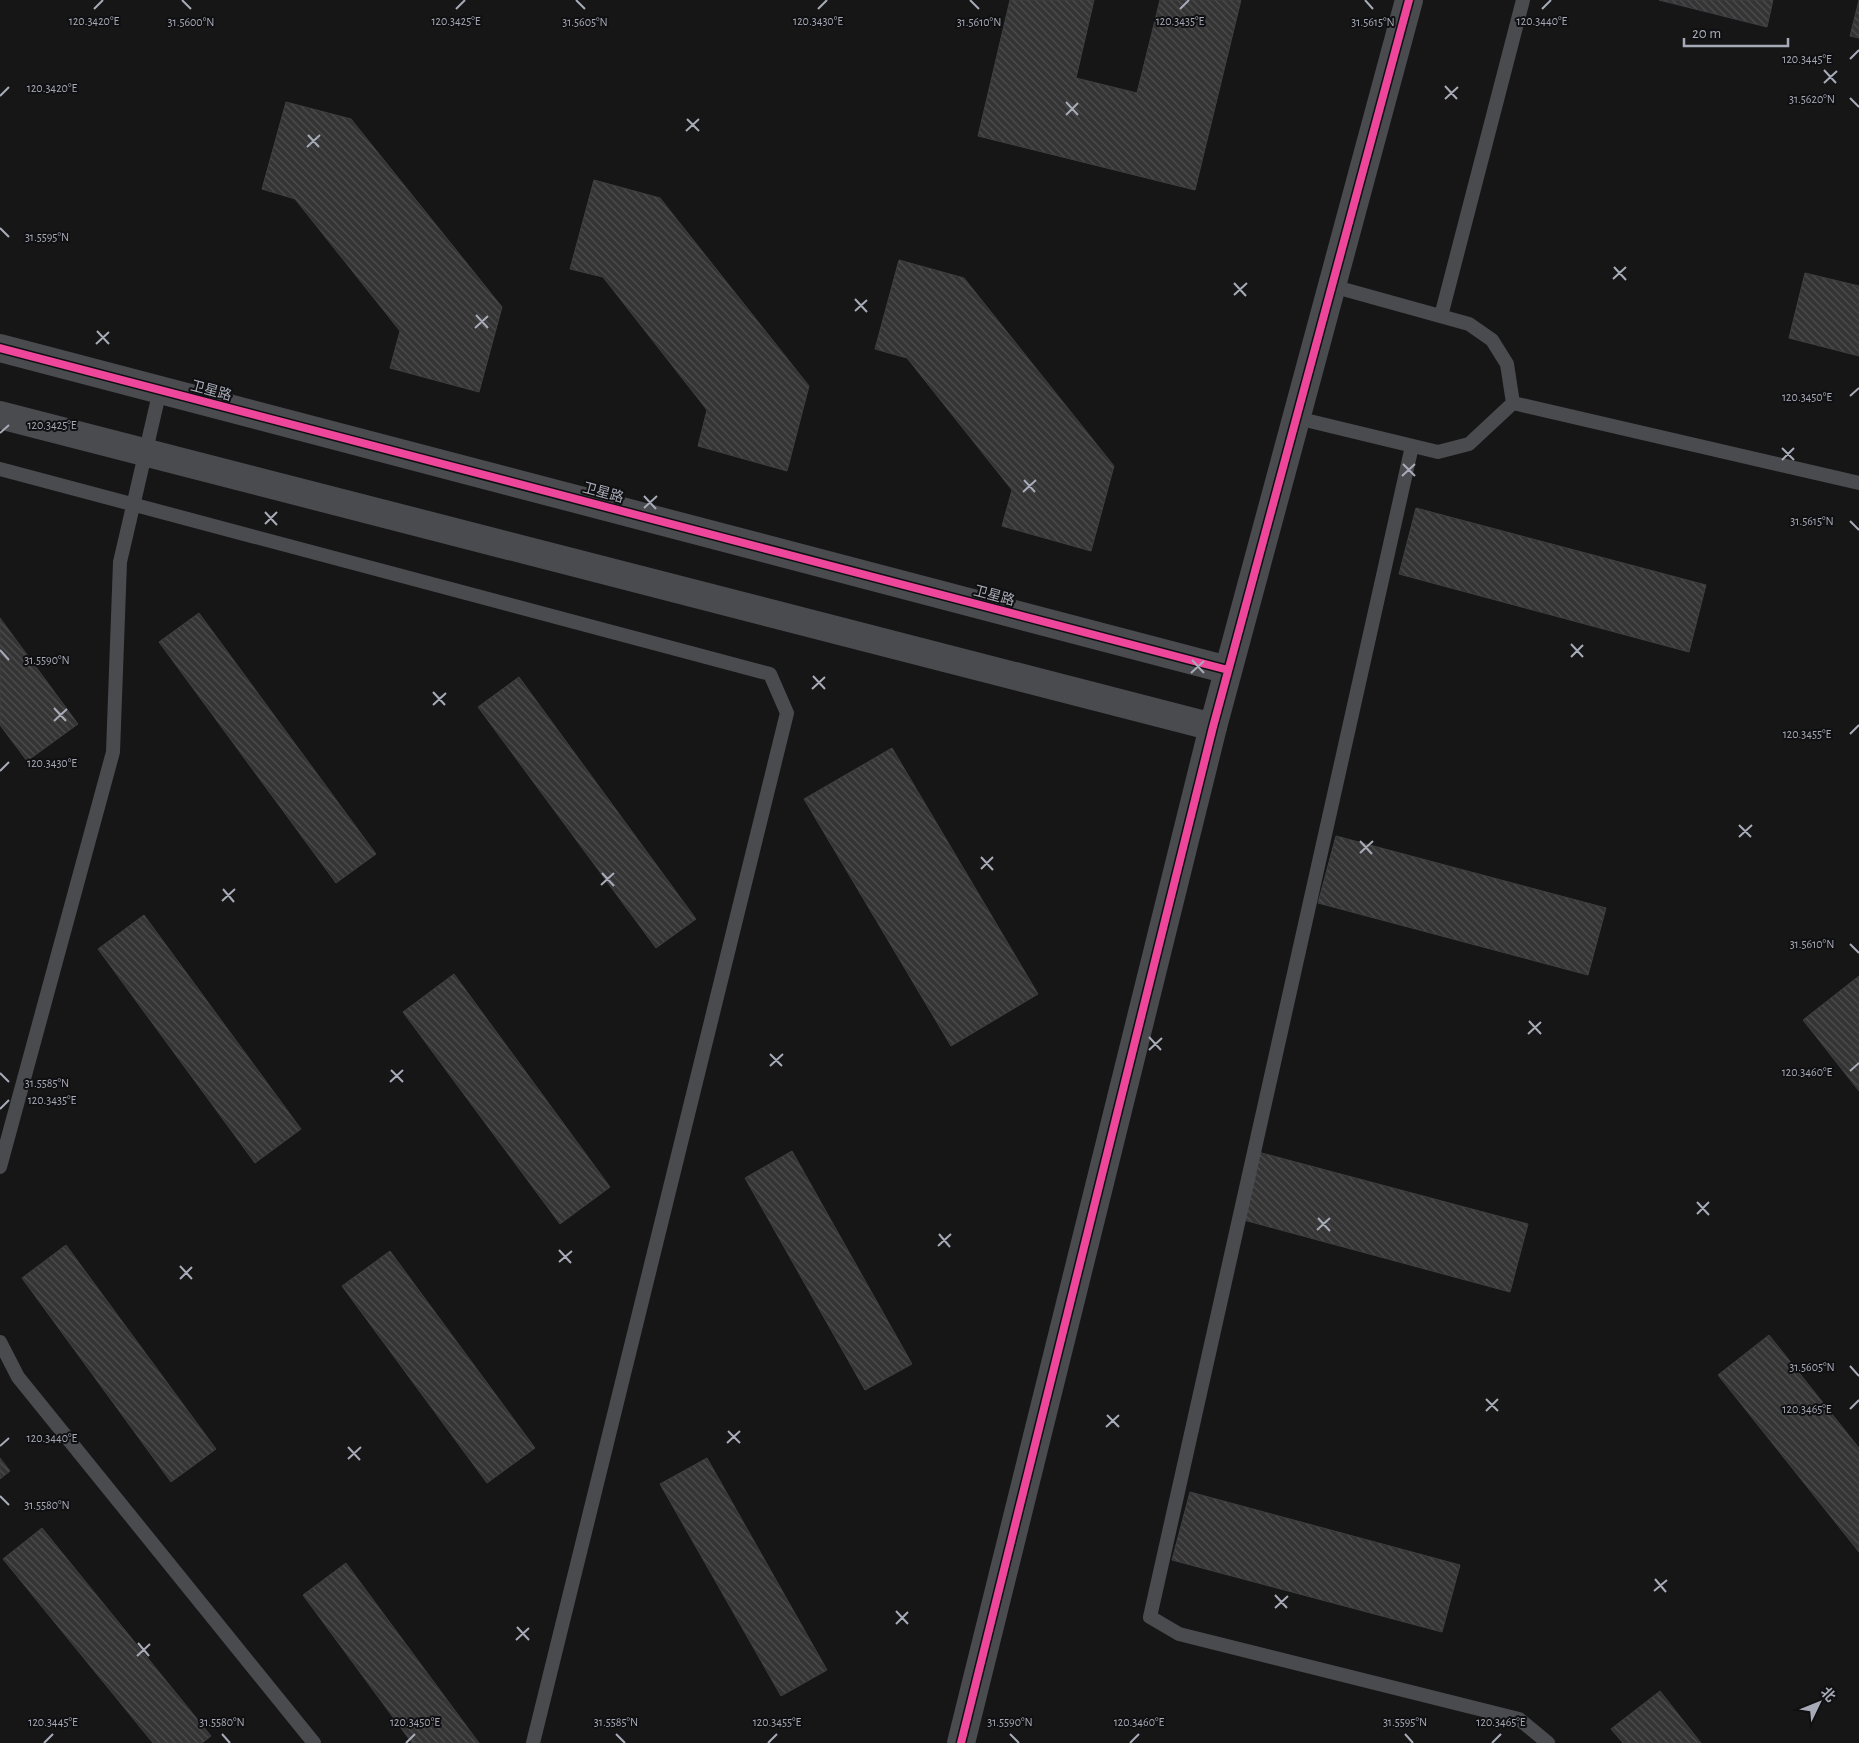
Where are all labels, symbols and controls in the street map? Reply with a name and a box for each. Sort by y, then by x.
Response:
text: 120.3420°E [69,15,119,27]
text: 120.3425°E [431,15,481,27]
text: 120.3430°E [793,15,843,27]
text: 120.3435°E [1156,15,1205,27]
text: 120.3440°E [1517,15,1568,27]
scale bar [1684,15,1788,47]
text: 31.5600°N [168,16,214,28]
text: 31.5605°N [562,16,608,28]
text: 31.5610°N [957,16,1001,28]
text: 31.5615°N [1351,16,1395,28]
text: 20 m [1692,26,1721,41]
text: 120.3445°E [1782,53,1832,65]
text: 120.3420°E [27,82,77,94]
text: 31.5620°N [1789,93,1835,105]
text: 31.5595°N [25,231,69,243]
street label: 卫星路 [189,378,233,403]
text: 120.3450°E [1782,391,1832,403]
text: 120.3425°E [27,419,77,431]
street label: 卫星路 [581,480,625,505]
text: 31.5615°N [1790,515,1834,527]
street label: 卫星路 [972,583,1016,608]
text: 31.5590°N [24,654,70,666]
text: 120.3455°E [1783,728,1832,740]
text: 120.3430°E [27,757,77,769]
text: 31.5610°N [1790,938,1834,950]
text: 120.3460°E [1782,1066,1833,1078]
text: 31.5585°N [25,1077,69,1089]
text: 120.3435°E [28,1094,77,1106]
text: 31.5605°N [1789,1361,1835,1373]
text: 120.3465°E [1782,1403,1832,1415]
text: 120.3440°E [27,1432,78,1444]
text: 31.5580°N [24,1499,70,1511]
north arrow [1794,1678,1844,1728]
text: 北 [1818,1684,1838,1705]
text: 120.3445°E [28,1716,78,1728]
text: 31.5580°N [199,1716,245,1728]
text: 120.3450°E [390,1716,440,1728]
text: 31.5585°N [594,1716,638,1728]
text: 120.3455°E [753,1716,802,1728]
text: 31.5590°N [987,1716,1033,1728]
text: 120.3460°E [1114,1716,1165,1728]
text: 31.5595°N [1383,1716,1427,1728]
text: 120.3465°E [1476,1716,1526,1728]

